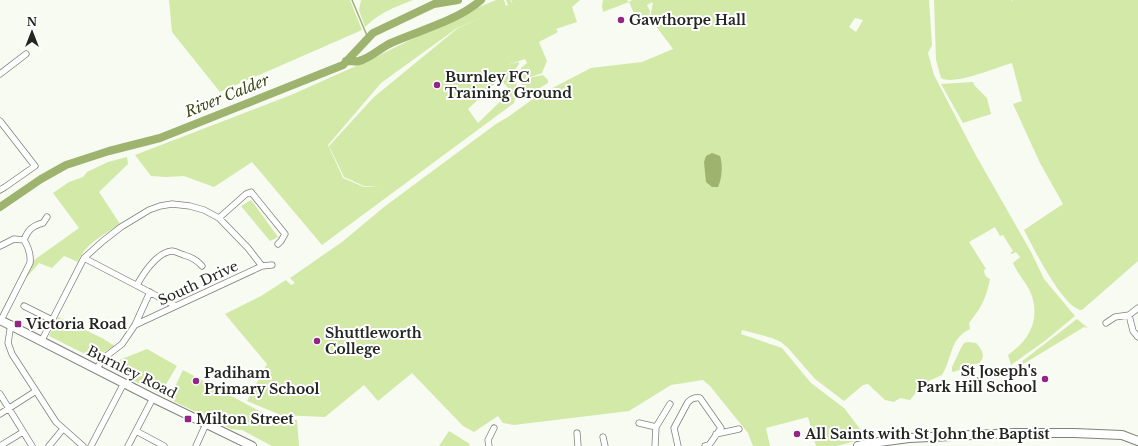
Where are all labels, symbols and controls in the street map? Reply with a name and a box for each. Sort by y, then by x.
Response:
place label: Gawthorpe Hall [629,11,746,29]
north arrow [12,12,52,52]
text: N [27,15,38,29]
marker: Gawthorpe Hall [616,15,626,25]
place label: Burnley FC Training Ground [445,68,572,102]
water label: River Calder [181,70,273,121]
marker: Burnley FC Training Ground [432,80,442,90]
street label: South Drive [155,257,241,309]
place label: Victoria Road [25,315,127,333]
marker: Victoria Road [13,319,23,329]
place label: Shuttleworth College [325,324,422,358]
marker: Shuttleworth College [312,336,322,346]
street label: Burnley Road [84,342,180,403]
place label: St Joseph's Park Hill School [917,362,1037,396]
place label: Padiham Primary School [204,364,320,398]
marker: St Joseph's Park Hill School [1040,374,1050,384]
marker: Padiham Primary School [191,376,201,386]
place label: Milton Street [196,410,294,428]
marker: Milton Street [183,414,193,424]
place label: All Saints with St John the Baptist [804,425,1050,443]
marker: All Saints with St John the Baptist [792,429,802,439]

